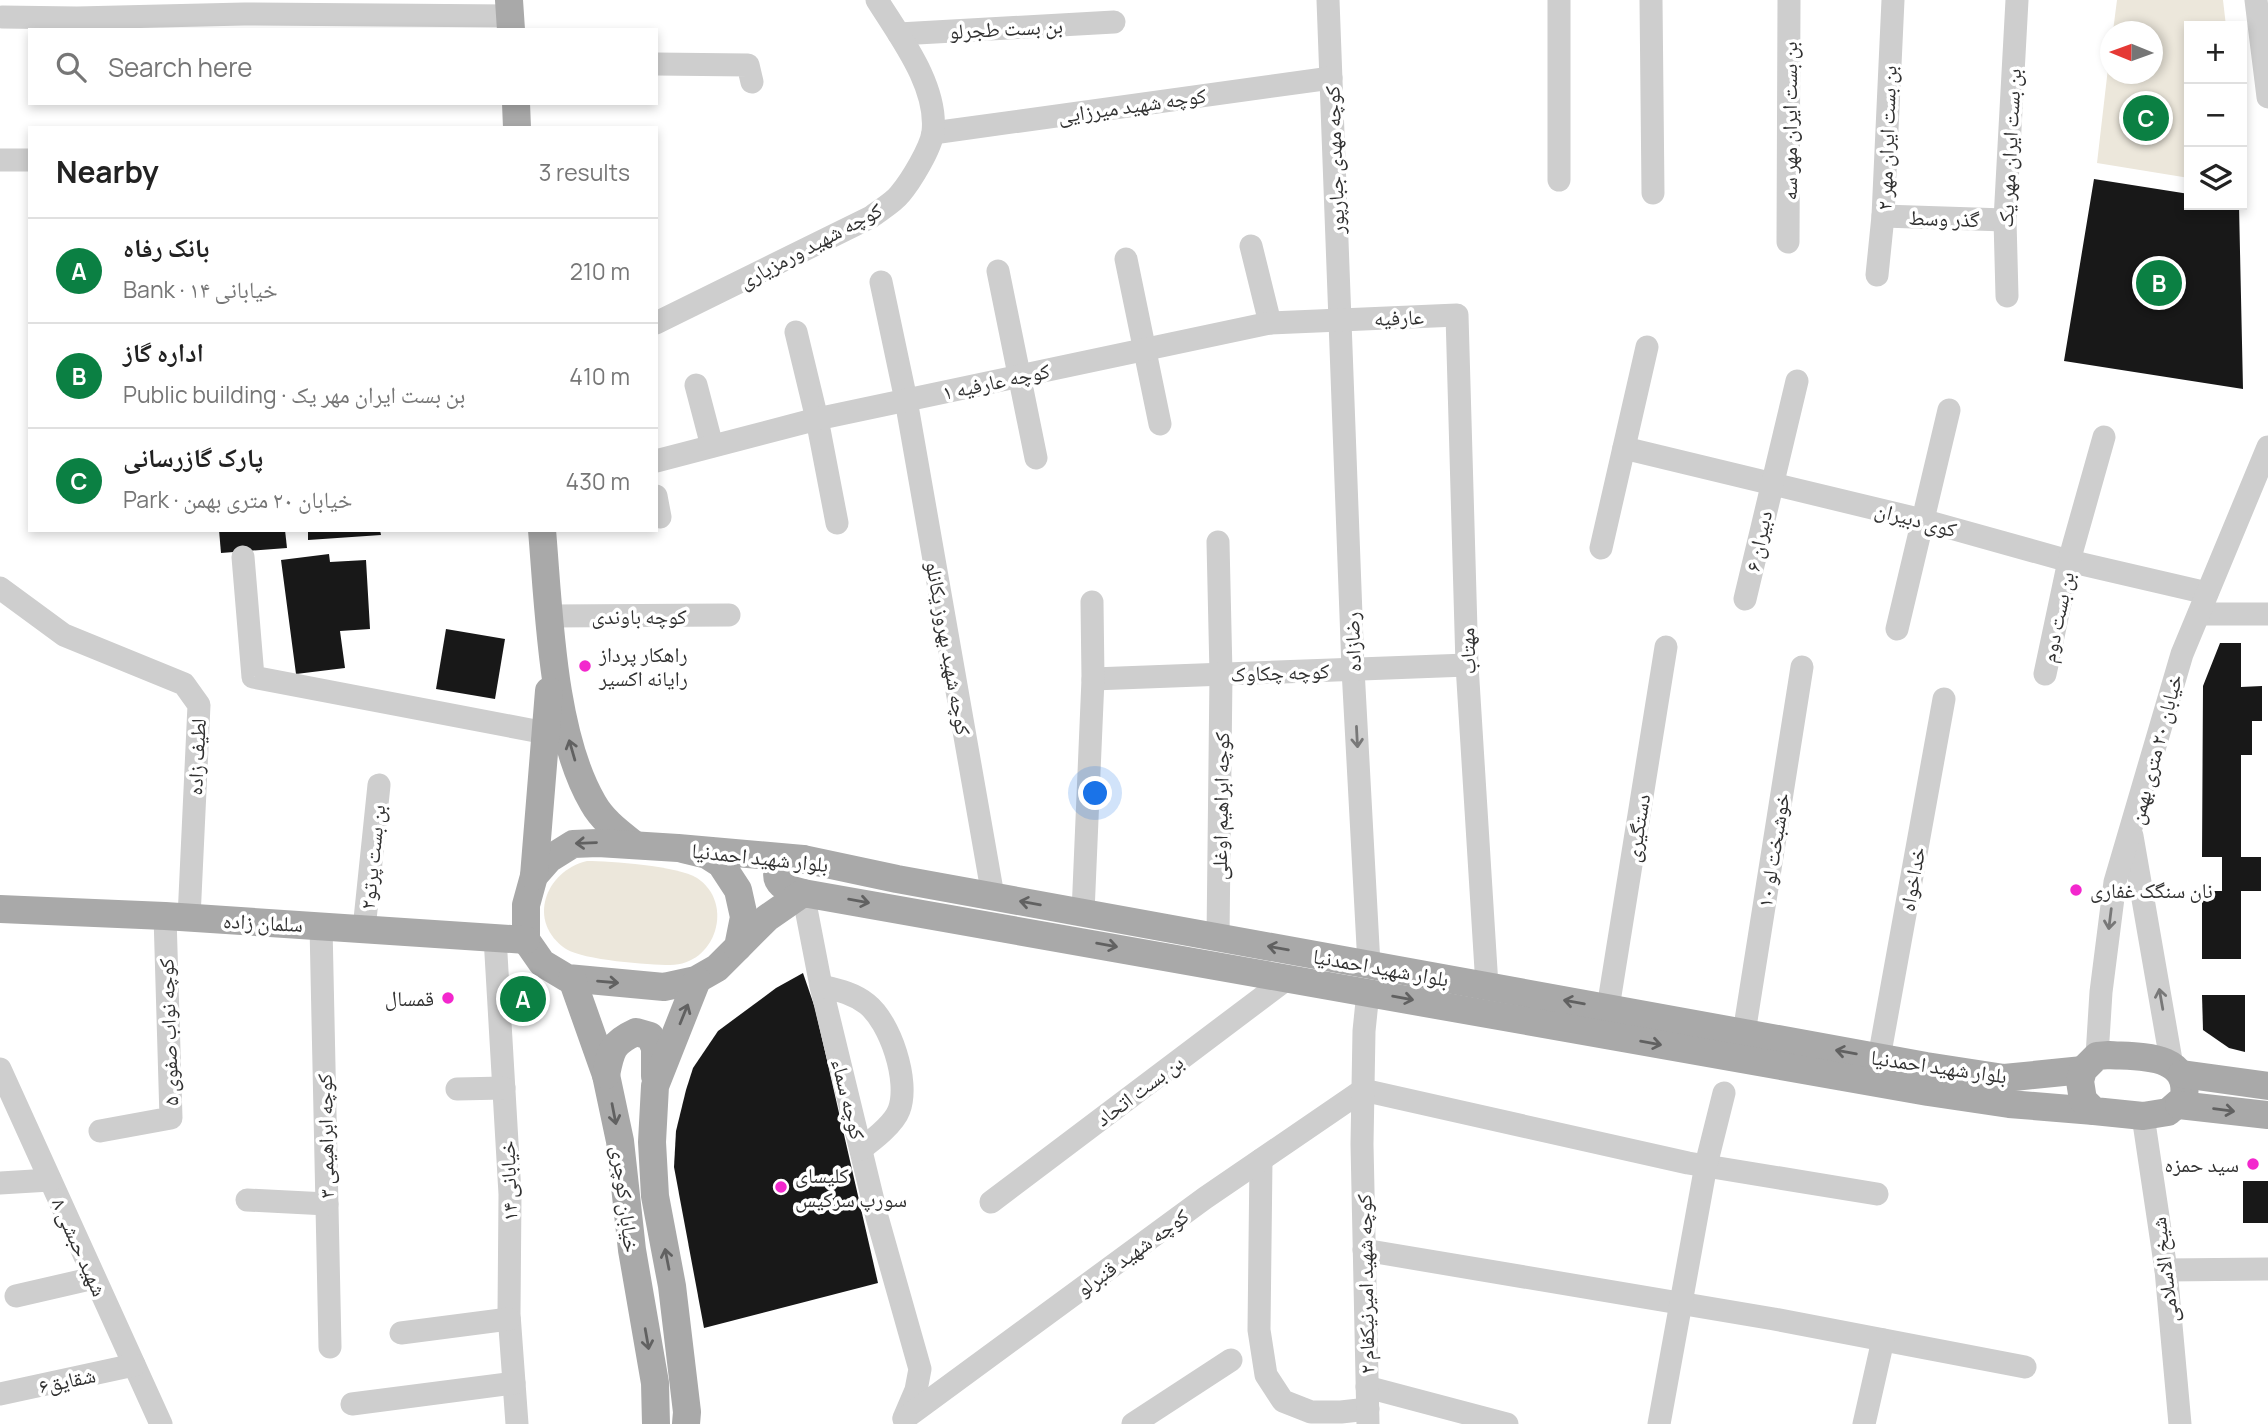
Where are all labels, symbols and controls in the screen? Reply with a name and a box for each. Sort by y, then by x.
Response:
street label: بن بست طجرلو [948,11,1064,45]
north arrow [2100,21,2163,84]
map controls [2184,21,2247,210]
button: + [2184,21,2247,84]
search box [28,28,658,105]
street label: بن بست ایران مهر سه [1775,41,1803,201]
icon: search [52,48,90,86]
text: Search here [108,49,253,85]
street label: ۲ بن بست ایران مهر [1869,65,1903,211]
street label: بن بست ایران مهر یک [1991,68,2027,228]
street label: کوچه شهید میرزایی [1056,81,1208,129]
button: − [2184,84,2247,147]
street label: کوچه مهدی جبارپور [1317,85,1351,236]
pin: C [2123,92,2169,144]
button: layers [2184,147,2247,210]
text: Nearby [56,151,159,192]
text: 3 results [539,156,630,188]
street label: کوچه شهید ورمزیاری [733,195,887,295]
street label: گذر وسط [1908,203,1980,233]
text: بانک رفاه [123,229,209,265]
text: A [71,255,87,287]
text: 210 m [570,255,630,287]
pin: B [2136,257,2182,309]
text: Bank · خیابانی ۱۴ [123,273,278,305]
street label: عارفیه [1374,302,1425,332]
text: اداره گاز [123,334,204,370]
street label: کوچه عارفیه ۱ [940,356,1053,406]
text: B [72,360,86,392]
text: 410 m [569,360,630,392]
text: Public building · بن بست ایران مهر یک [123,378,465,410]
text: پارک گازرسانی [123,439,263,475]
text: C [71,465,88,497]
text: 430 m [566,465,630,497]
text: Park · خیابان ۲۰ متری بهمن [123,483,352,515]
street label: کوی دبیران [1872,495,1960,543]
street label: دبیران ۶ [1738,508,1778,574]
street label: کوچه شهید بهروز یکانلو [920,559,978,738]
street label: بن بست دوم [2034,569,2081,665]
street label: کوچه باوندی [591,602,687,630]
street label: رضازاده [1337,611,1367,673]
street label: مهتاب [1452,627,1482,675]
place label: راهکار پرداز رایانه اکسیر [598,640,688,692]
street label: کوچه چکاوک [1230,656,1330,688]
marker: راهکار پرداز رایانه اکسیر [577,658,593,674]
street label: خیابان ۲۰ متری بهمن [2121,671,2189,827]
street label: لطیف زاده [180,718,212,796]
one-way arrow [1350,726,1363,749]
street label: کوچه ابراهیم اوغلی [1205,731,1236,880]
one-way arrow [565,739,578,761]
your location [1078,776,1112,810]
street label: خوشبخت لو ۱۰ [1750,791,1796,909]
street label: دستگیری [1618,792,1656,864]
street label: بن بست پرتو۲ [353,803,391,911]
street label: بلوار شهید احمدنیا [690,836,830,878]
one-way arrow [575,837,598,850]
street label: خداخواه [1893,845,1931,913]
place label: نان سنگک غفاری [2090,876,2213,904]
marker: نان سنگک غفاری [2068,882,2084,898]
one-way arrow [847,895,870,908]
one-way arrow [1019,896,1042,909]
street label: سلمان زاده [222,906,304,938]
one-way arrow [2104,907,2117,930]
one-way arrow [1095,939,1118,953]
one-way arrow [1267,941,1290,954]
street label: بلوار شهید احمدنیا [1311,941,1451,993]
street label: کوچه نواب صفوی ۵ [151,957,185,1106]
pin: A [500,973,546,1025]
one-way arrow [596,976,619,989]
place label: قمسال [385,984,434,1012]
one-way arrow [2154,988,2167,1011]
marker: قمسال [440,990,456,1006]
one-way arrow [1391,992,1414,1006]
one-way arrow [1563,995,1586,1008]
one-way arrow [678,1004,691,1025]
one-way arrow [1639,1037,1662,1050]
street label: بلوار شهید احمدنیا [1869,1043,2009,1089]
one-way arrow [1835,1045,1858,1058]
street label: بن بست اتحاد [1089,1048,1189,1132]
street label: کوچه سماء [825,1056,873,1143]
street label: کوچه ابراهیمی ۳ [310,1073,340,1199]
one-way arrow [608,1102,622,1125]
one-way arrow [2212,1103,2235,1116]
street label: خیابانی ۱۴ [493,1140,523,1222]
street label: خیابان کوچری [606,1144,646,1254]
place label: سید حمزه [2164,1150,2239,1178]
marker: سید حمزه [2245,1156,2261,1172]
place label: کلیسای سورپ سرکیس [795,1161,907,1213]
marker: کلیسای سورپ سرکیس [773,1179,789,1195]
street label: شهید حبشی ۸ [46,1193,114,1301]
street label: کوچه شهید امیرنیکفام ۲ [1349,1193,1382,1374]
street label: کوچه شهید قنبرلو [1070,1201,1194,1302]
street label: شیخ الاسلامی [2144,1216,2184,1324]
one-way arrow [659,1248,673,1271]
one-way arrow [641,1327,655,1350]
street label: شقایق۶ [36,1360,98,1400]

